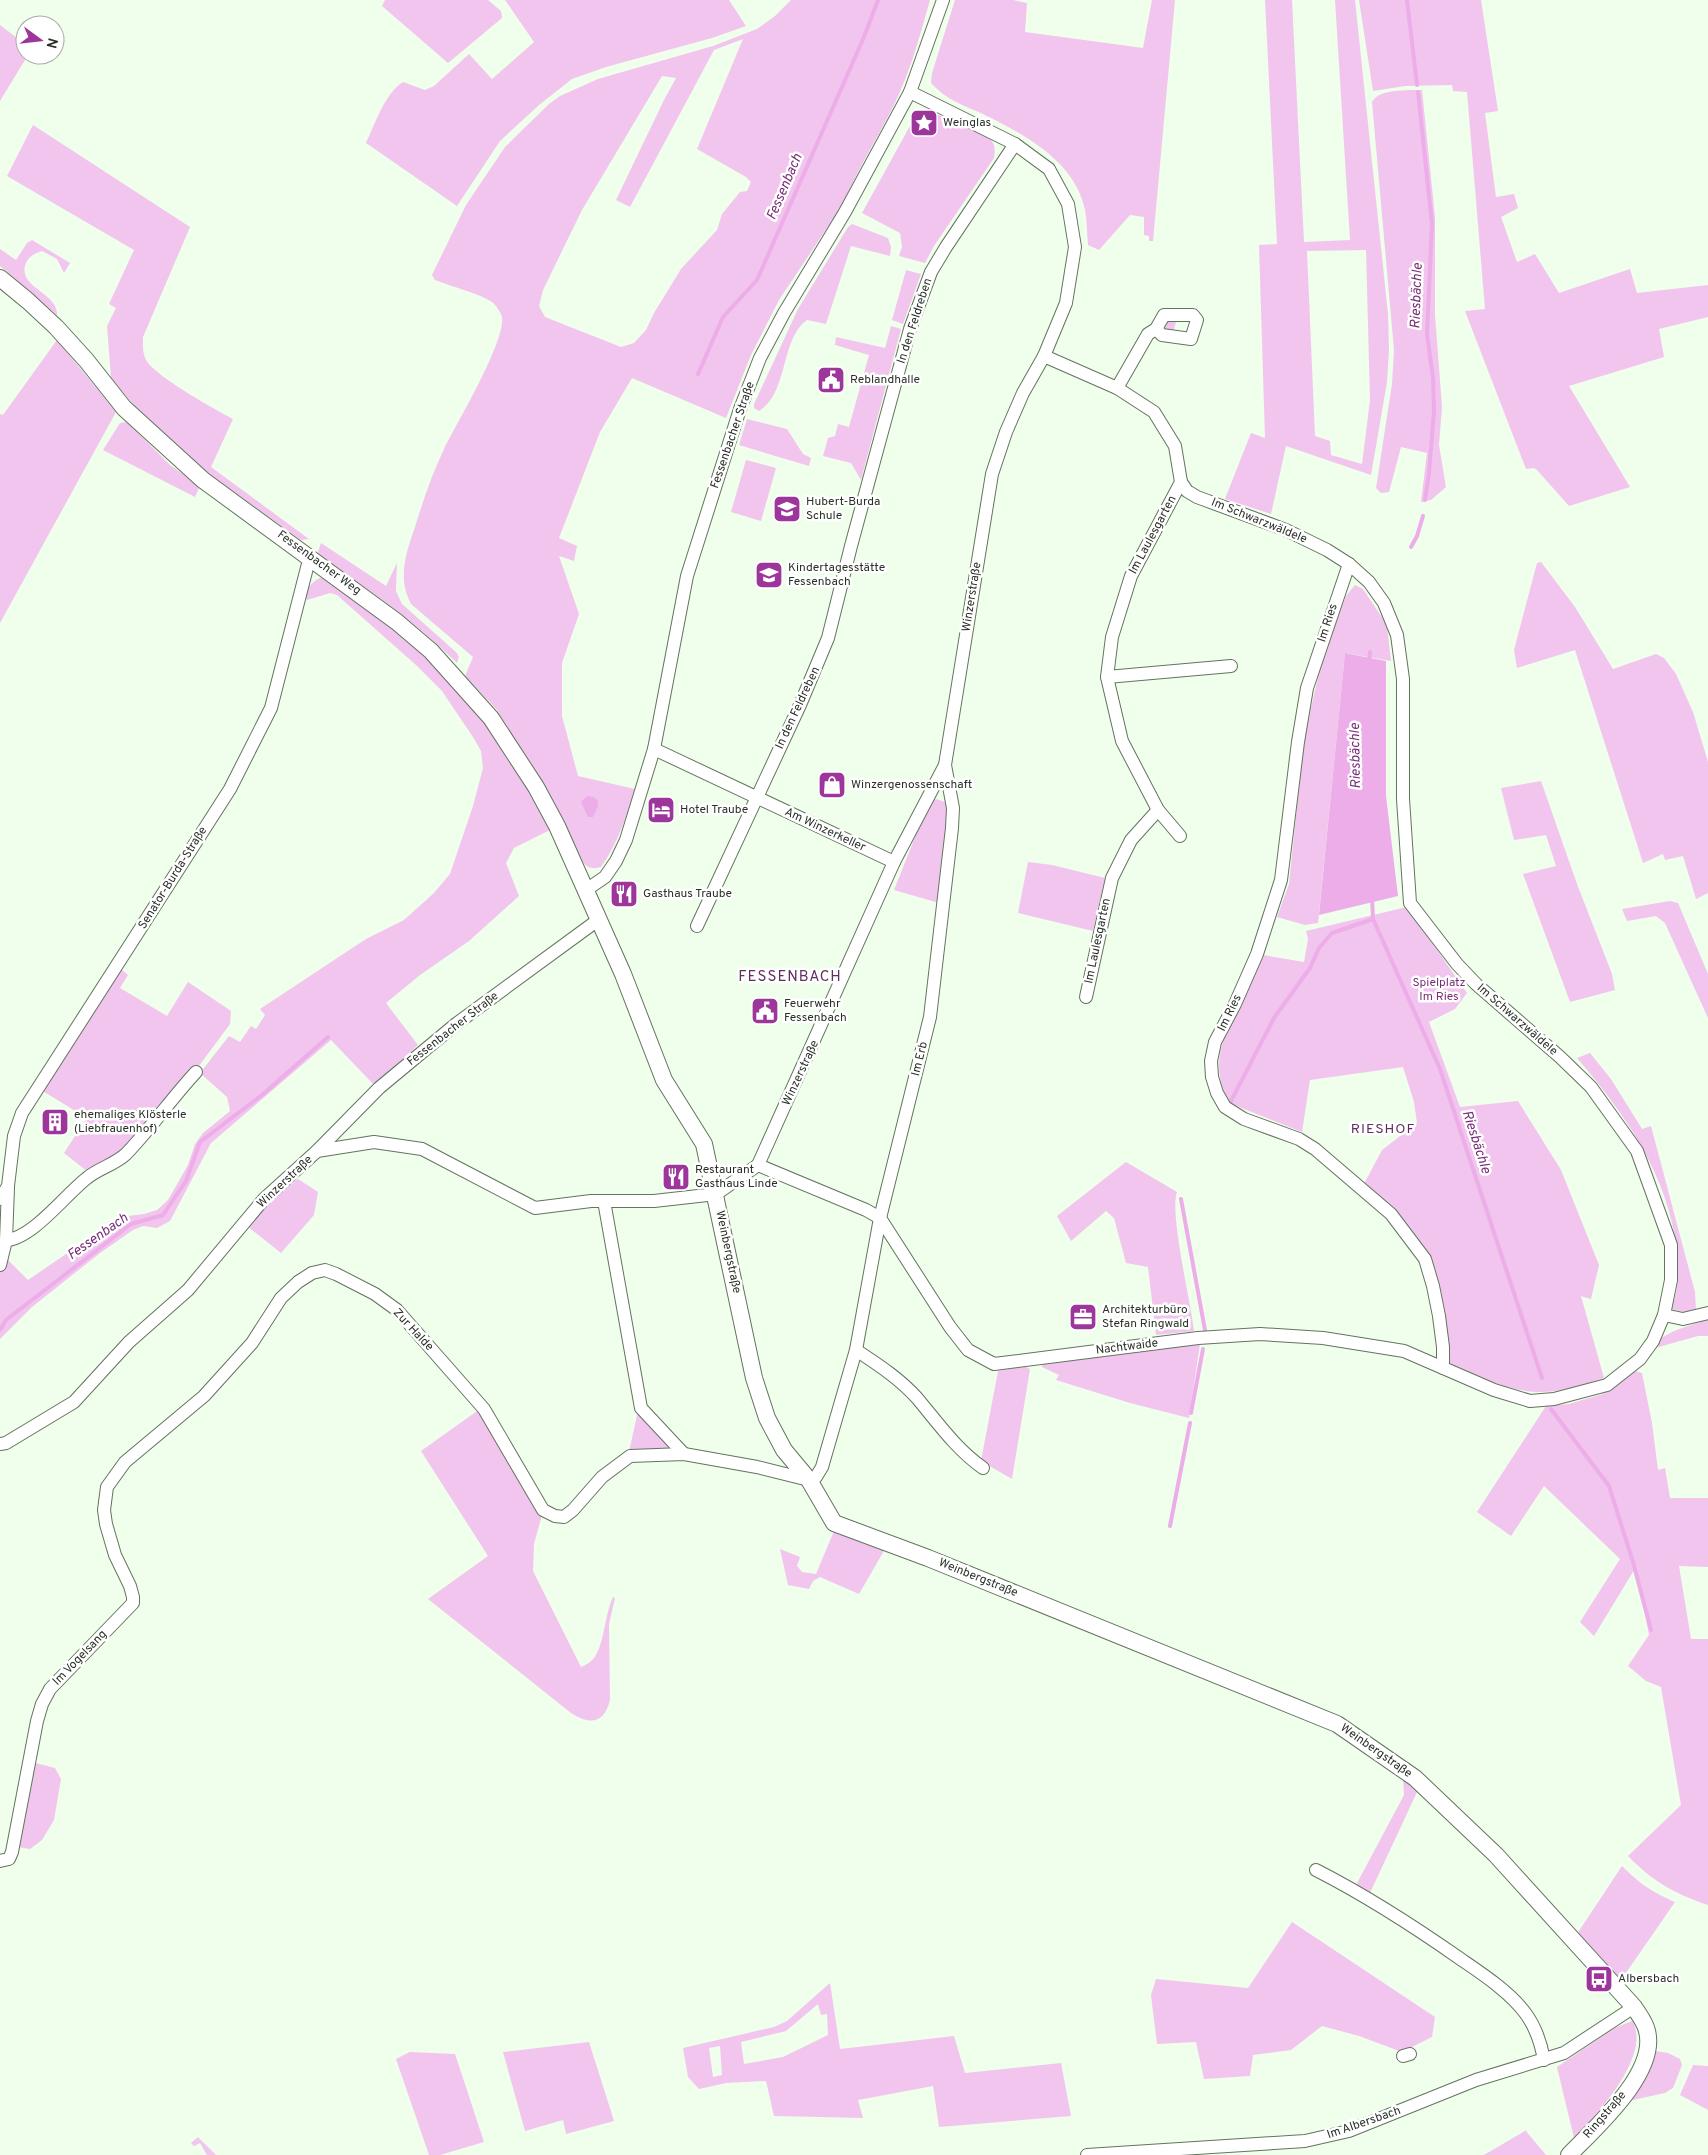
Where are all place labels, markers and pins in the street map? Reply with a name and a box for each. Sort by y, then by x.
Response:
place icon: Weinglas [909,108,939,138]
place label: Weinglas [943,115,991,131]
public building icon: Reblandhalle [816,365,846,395]
place label: Reblandhalle [850,372,920,388]
school or university icon: Hubert-Burda Schule [772,494,802,524]
place label: Hubert-Burda Schule [806,494,880,524]
school or university icon: Kindertagesstätte Fessenbach [754,560,784,590]
place label: Kindertagesstätte Fessenbach [788,560,885,590]
shop icon: Winzergenossenschaft [817,770,847,800]
place label: Winzergenossenschaft [851,777,972,793]
hotel icon: Hotel Traube [646,795,676,825]
place label: Hotel Traube [680,802,748,818]
restaurant icon: Gasthaus Traube [609,879,639,909]
place label: Gasthaus Traube [643,886,732,902]
public building icon: Feuerwehr Fessenbach [750,996,780,1026]
place label: Feuerwehr Fessenbach [784,996,847,1026]
building icon: ehemaliges Klösterle (Liebfrauenhof) [40,1107,70,1137]
place label: ehemaliges Klösterle (Liebfrauenhof) [74,1107,187,1137]
restaurant icon: Restaurant Gasthaus Linde [661,1162,691,1192]
place label: Restaurant Gasthaus Linde [695,1162,778,1192]
office icon: Architekturbüro Stefan Ringwald [1068,1302,1098,1332]
place label: Architekturbüro Stefan Ringwald [1102,1302,1189,1332]
bus stop icon: Albersbach [1584,1964,1614,1994]
place label: Albersbach [1618,1971,1679,1987]

